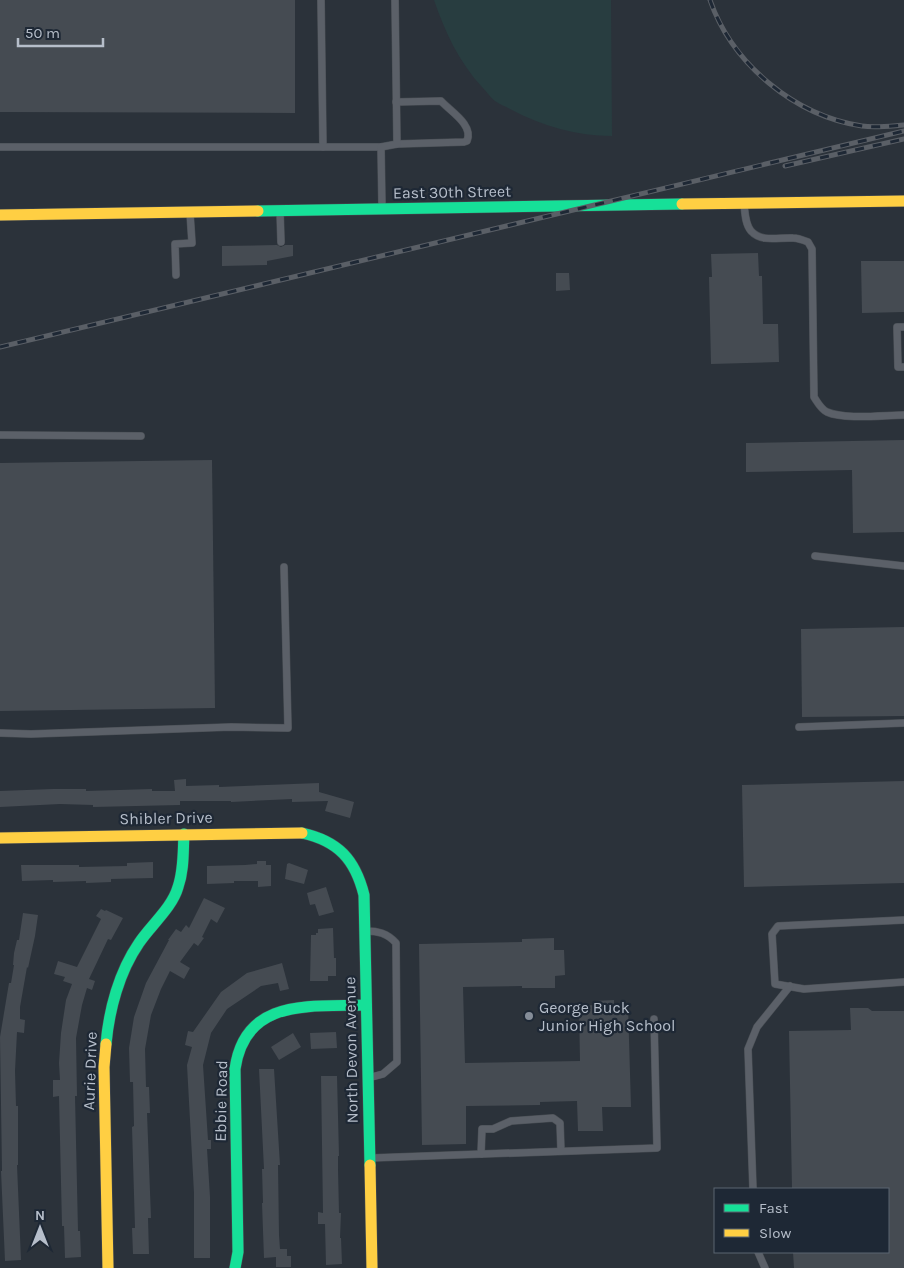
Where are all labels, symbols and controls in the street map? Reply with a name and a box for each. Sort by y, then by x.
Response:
scale bar [18,15,102,47]
text: 50 m [25,24,60,42]
street label: East 30th Street [393,181,511,203]
street label: Shibler Drive [119,808,213,828]
street label: North Devon Avenue [340,977,362,1123]
place label: George Buck Junior High School [539,998,675,1035]
marker: George Buck Junior High School [523,1010,535,1022]
street label: Aurie Drive [79,1031,101,1111]
street label: Ebbie Road [211,1060,231,1142]
legend [714,1188,889,1253]
text: Fast [759,1199,789,1217]
north arrow [15,1203,65,1253]
text: N [35,1207,45,1224]
text: Slow [759,1224,791,1242]

